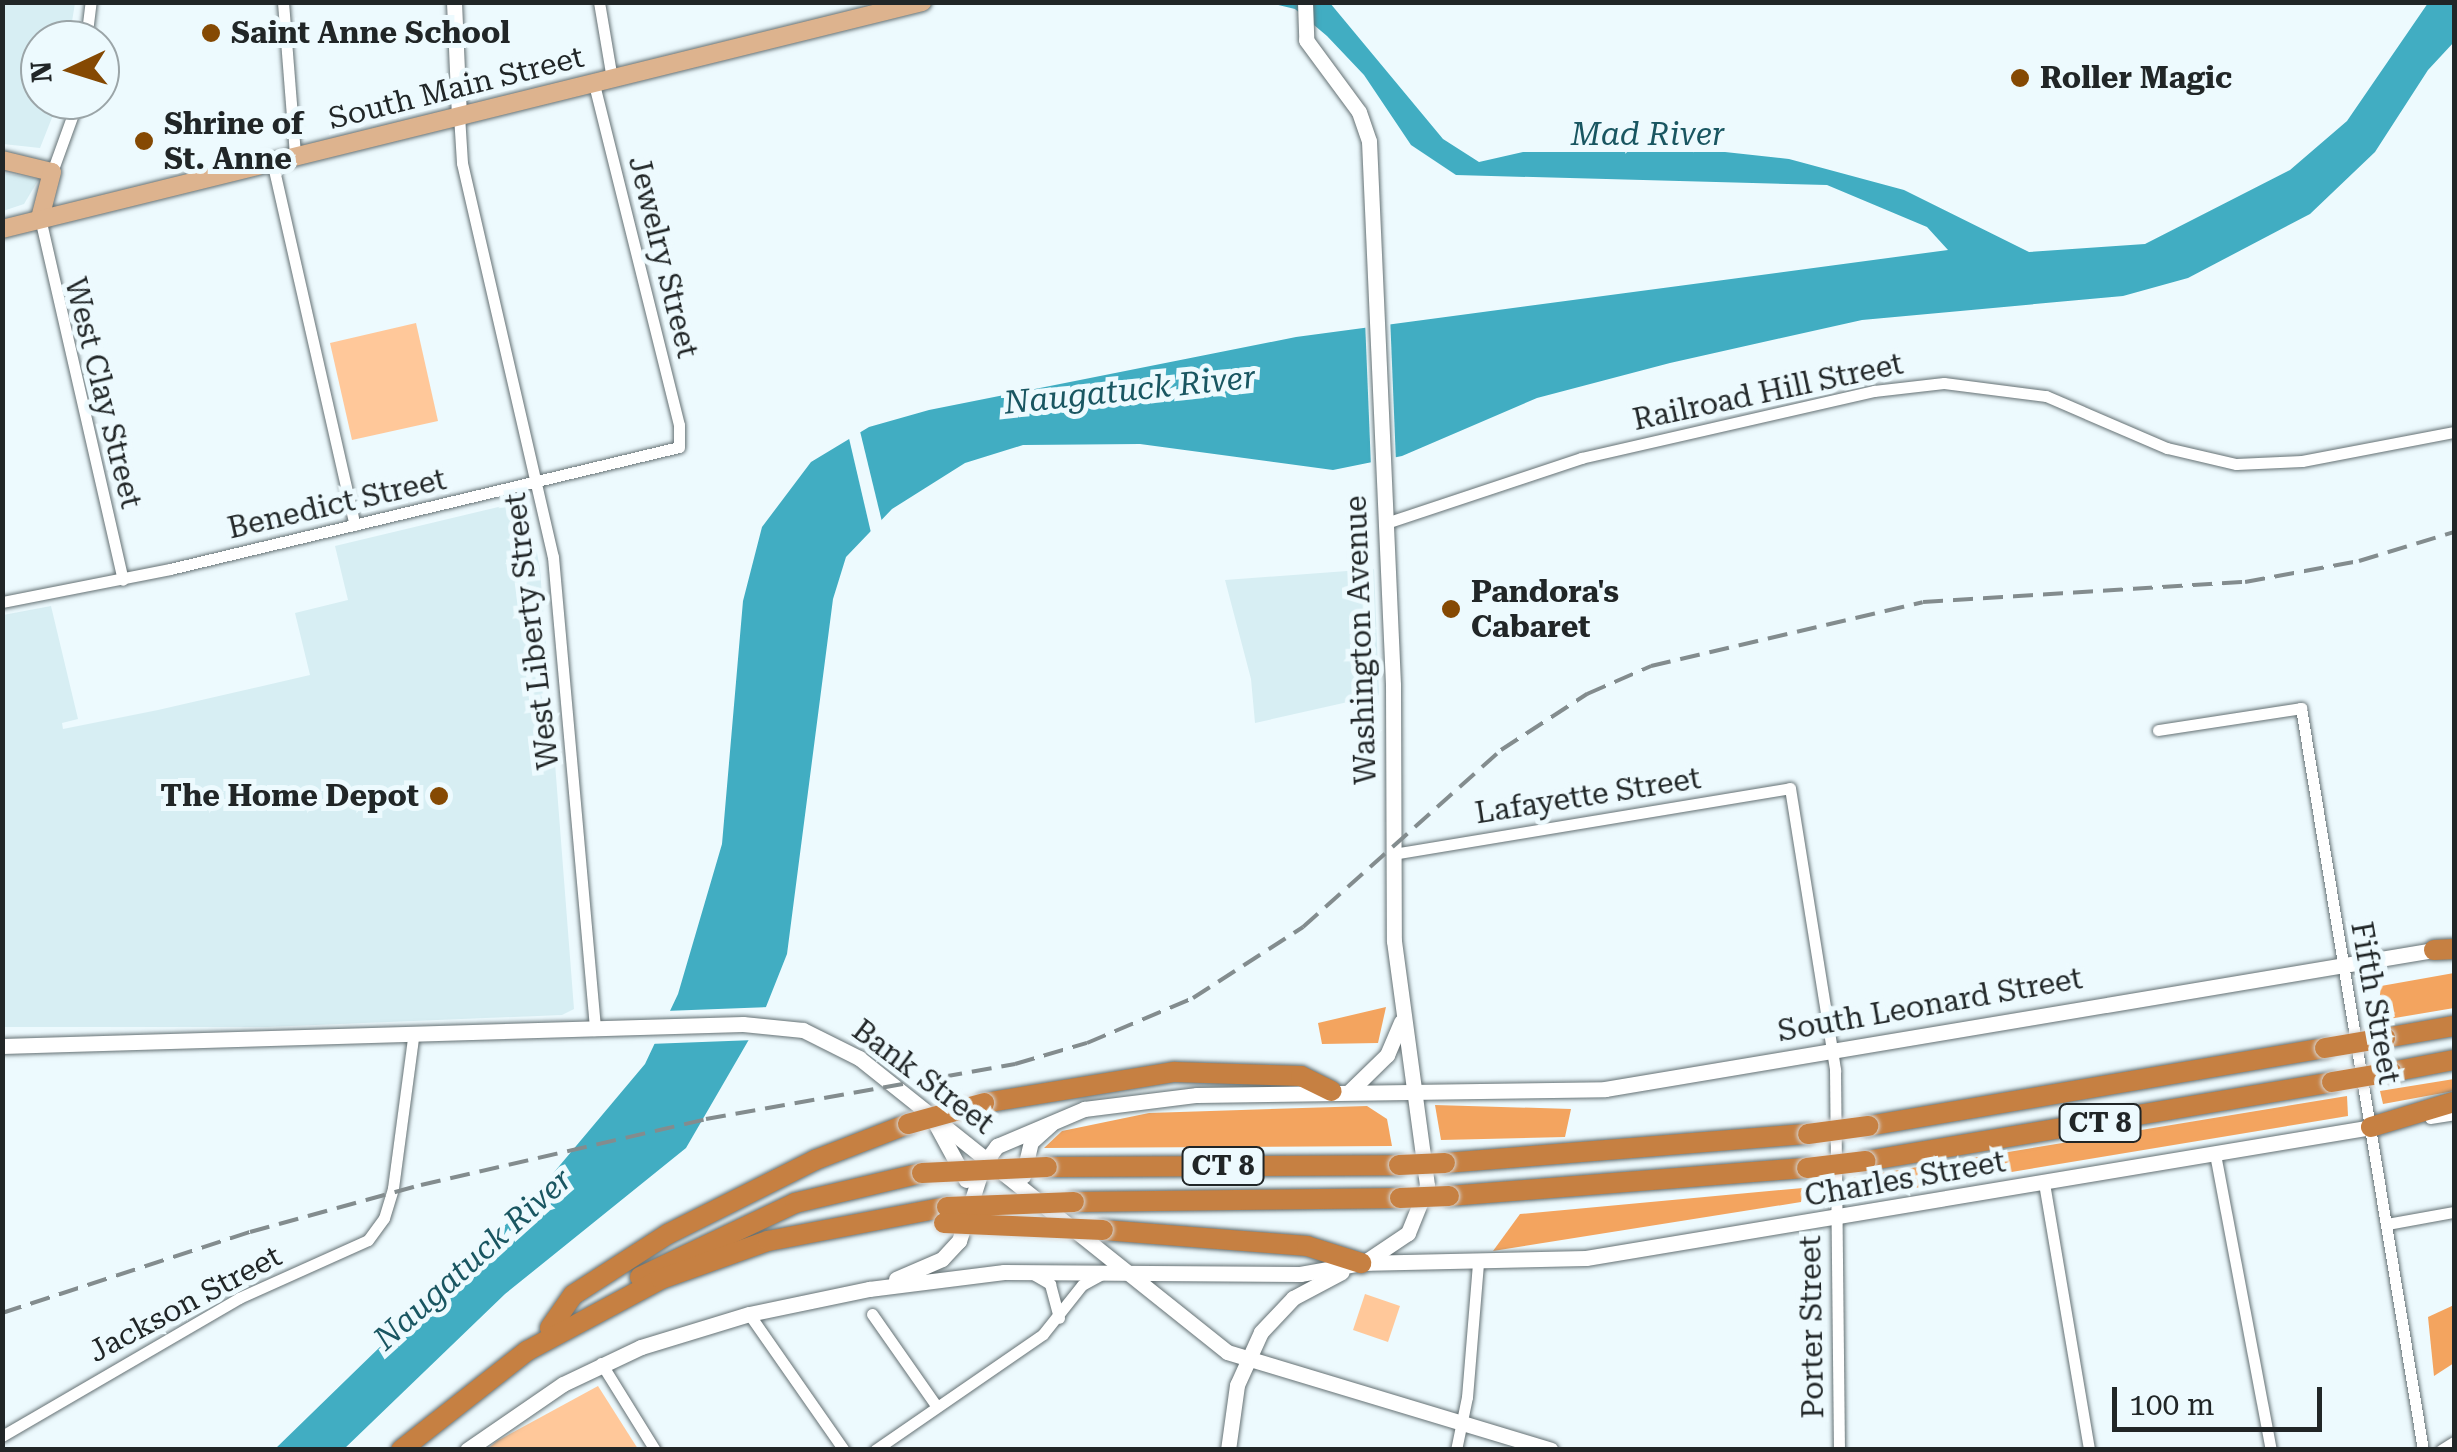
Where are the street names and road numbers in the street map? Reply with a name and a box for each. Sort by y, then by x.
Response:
street label: South Main Street [325,39,587,137]
street label: Jewelry Street [621,152,705,362]
street label: West Clay Street [57,274,149,512]
street label: Railroad Hill Street [1630,346,1906,438]
street label: Benedict Street [224,461,450,547]
street label: West Liberty Street [497,491,567,771]
street label: Washington Avenue [1338,495,1384,785]
street label: Lafayette Street [1473,760,1703,832]
street label: Fifth Street [2343,919,2407,1087]
street label: South Leonard Street [1775,960,2085,1050]
street label: Bank Street [845,1012,1001,1142]
road number: CT 8 [2058,1100,2142,1146]
road number: CT 8 [1180,1143,1266,1189]
street label: Charles Street [1802,1144,2008,1214]
street label: Porter Street [1792,1235,1832,1419]
street label: Jackson Street [82,1238,288,1370]

